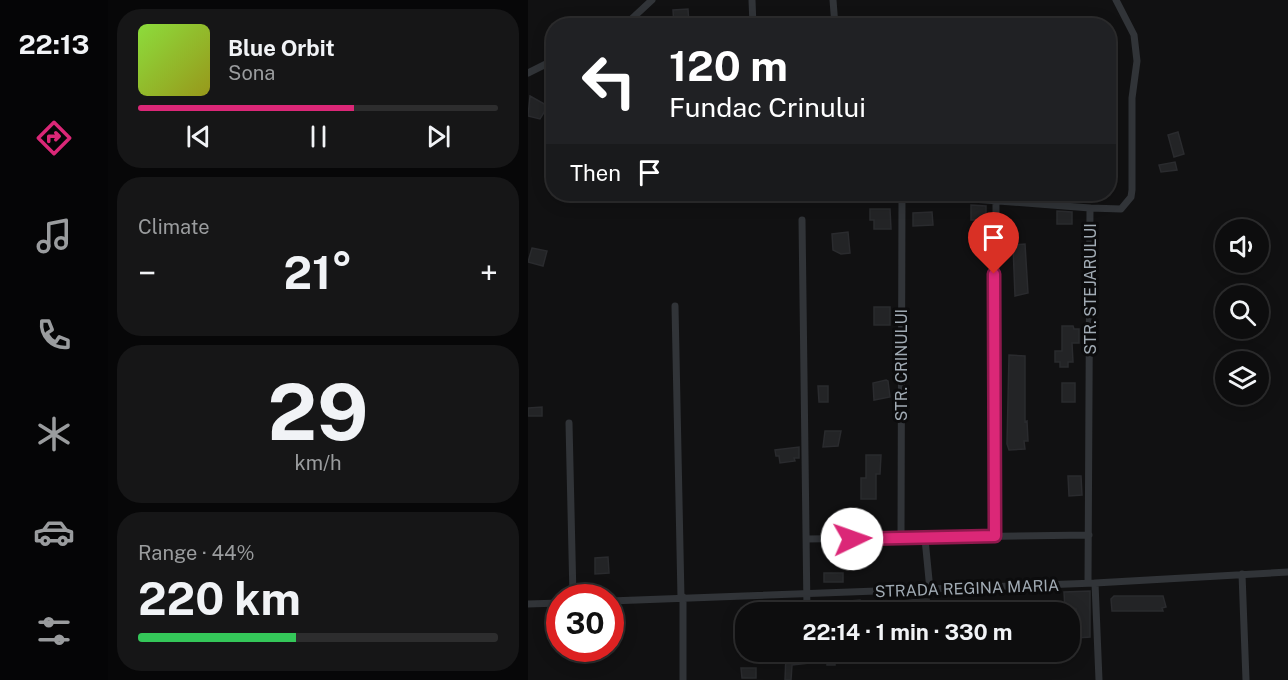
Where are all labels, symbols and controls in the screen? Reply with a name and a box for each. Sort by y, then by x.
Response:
text: 22:13 [18,28,90,60]
text: Blue Orbit [228,35,335,61]
text: 120 m [669,41,788,90]
icon: left [570,42,648,120]
text: Sona [228,61,275,85]
text: Fundac Crinului [669,91,866,123]
icon: directions [33,117,75,159]
icon: previous [182,120,215,153]
icon: pause [302,120,335,153]
icon: next [422,120,455,153]
icon: arrive [633,156,666,189]
text: Then [570,160,621,186]
pin [968,212,1019,274]
icon: music [33,215,75,257]
text: Climate [138,215,210,239]
map controls [1215,219,1269,405]
button: sound [1215,219,1269,273]
icon: arrive [977,221,1010,254]
street label: STR. STEJARULUI [1081,223,1100,355]
text: 21° [283,246,353,299]
text: − [138,254,156,292]
text: + [480,254,498,292]
button: search [1215,285,1269,339]
street label: STR. CRINULUI [892,309,911,421]
icon: phone [33,314,75,356]
button: layers [1215,351,1269,405]
text: 29 [268,366,368,458]
icon: climate [33,413,75,455]
text: km/h [294,451,342,475]
position arrow [820,507,884,571]
icon: car [33,511,75,553]
text: Range · 44% [138,541,255,565]
text: 220 km [138,572,301,625]
street label: STRADA REGINA MARIA [874,576,1060,601]
speed limit sign: 30 [546,584,624,662]
icon: filters [33,610,75,652]
text: 22:14 · 1 min · 330 m [803,619,1012,645]

